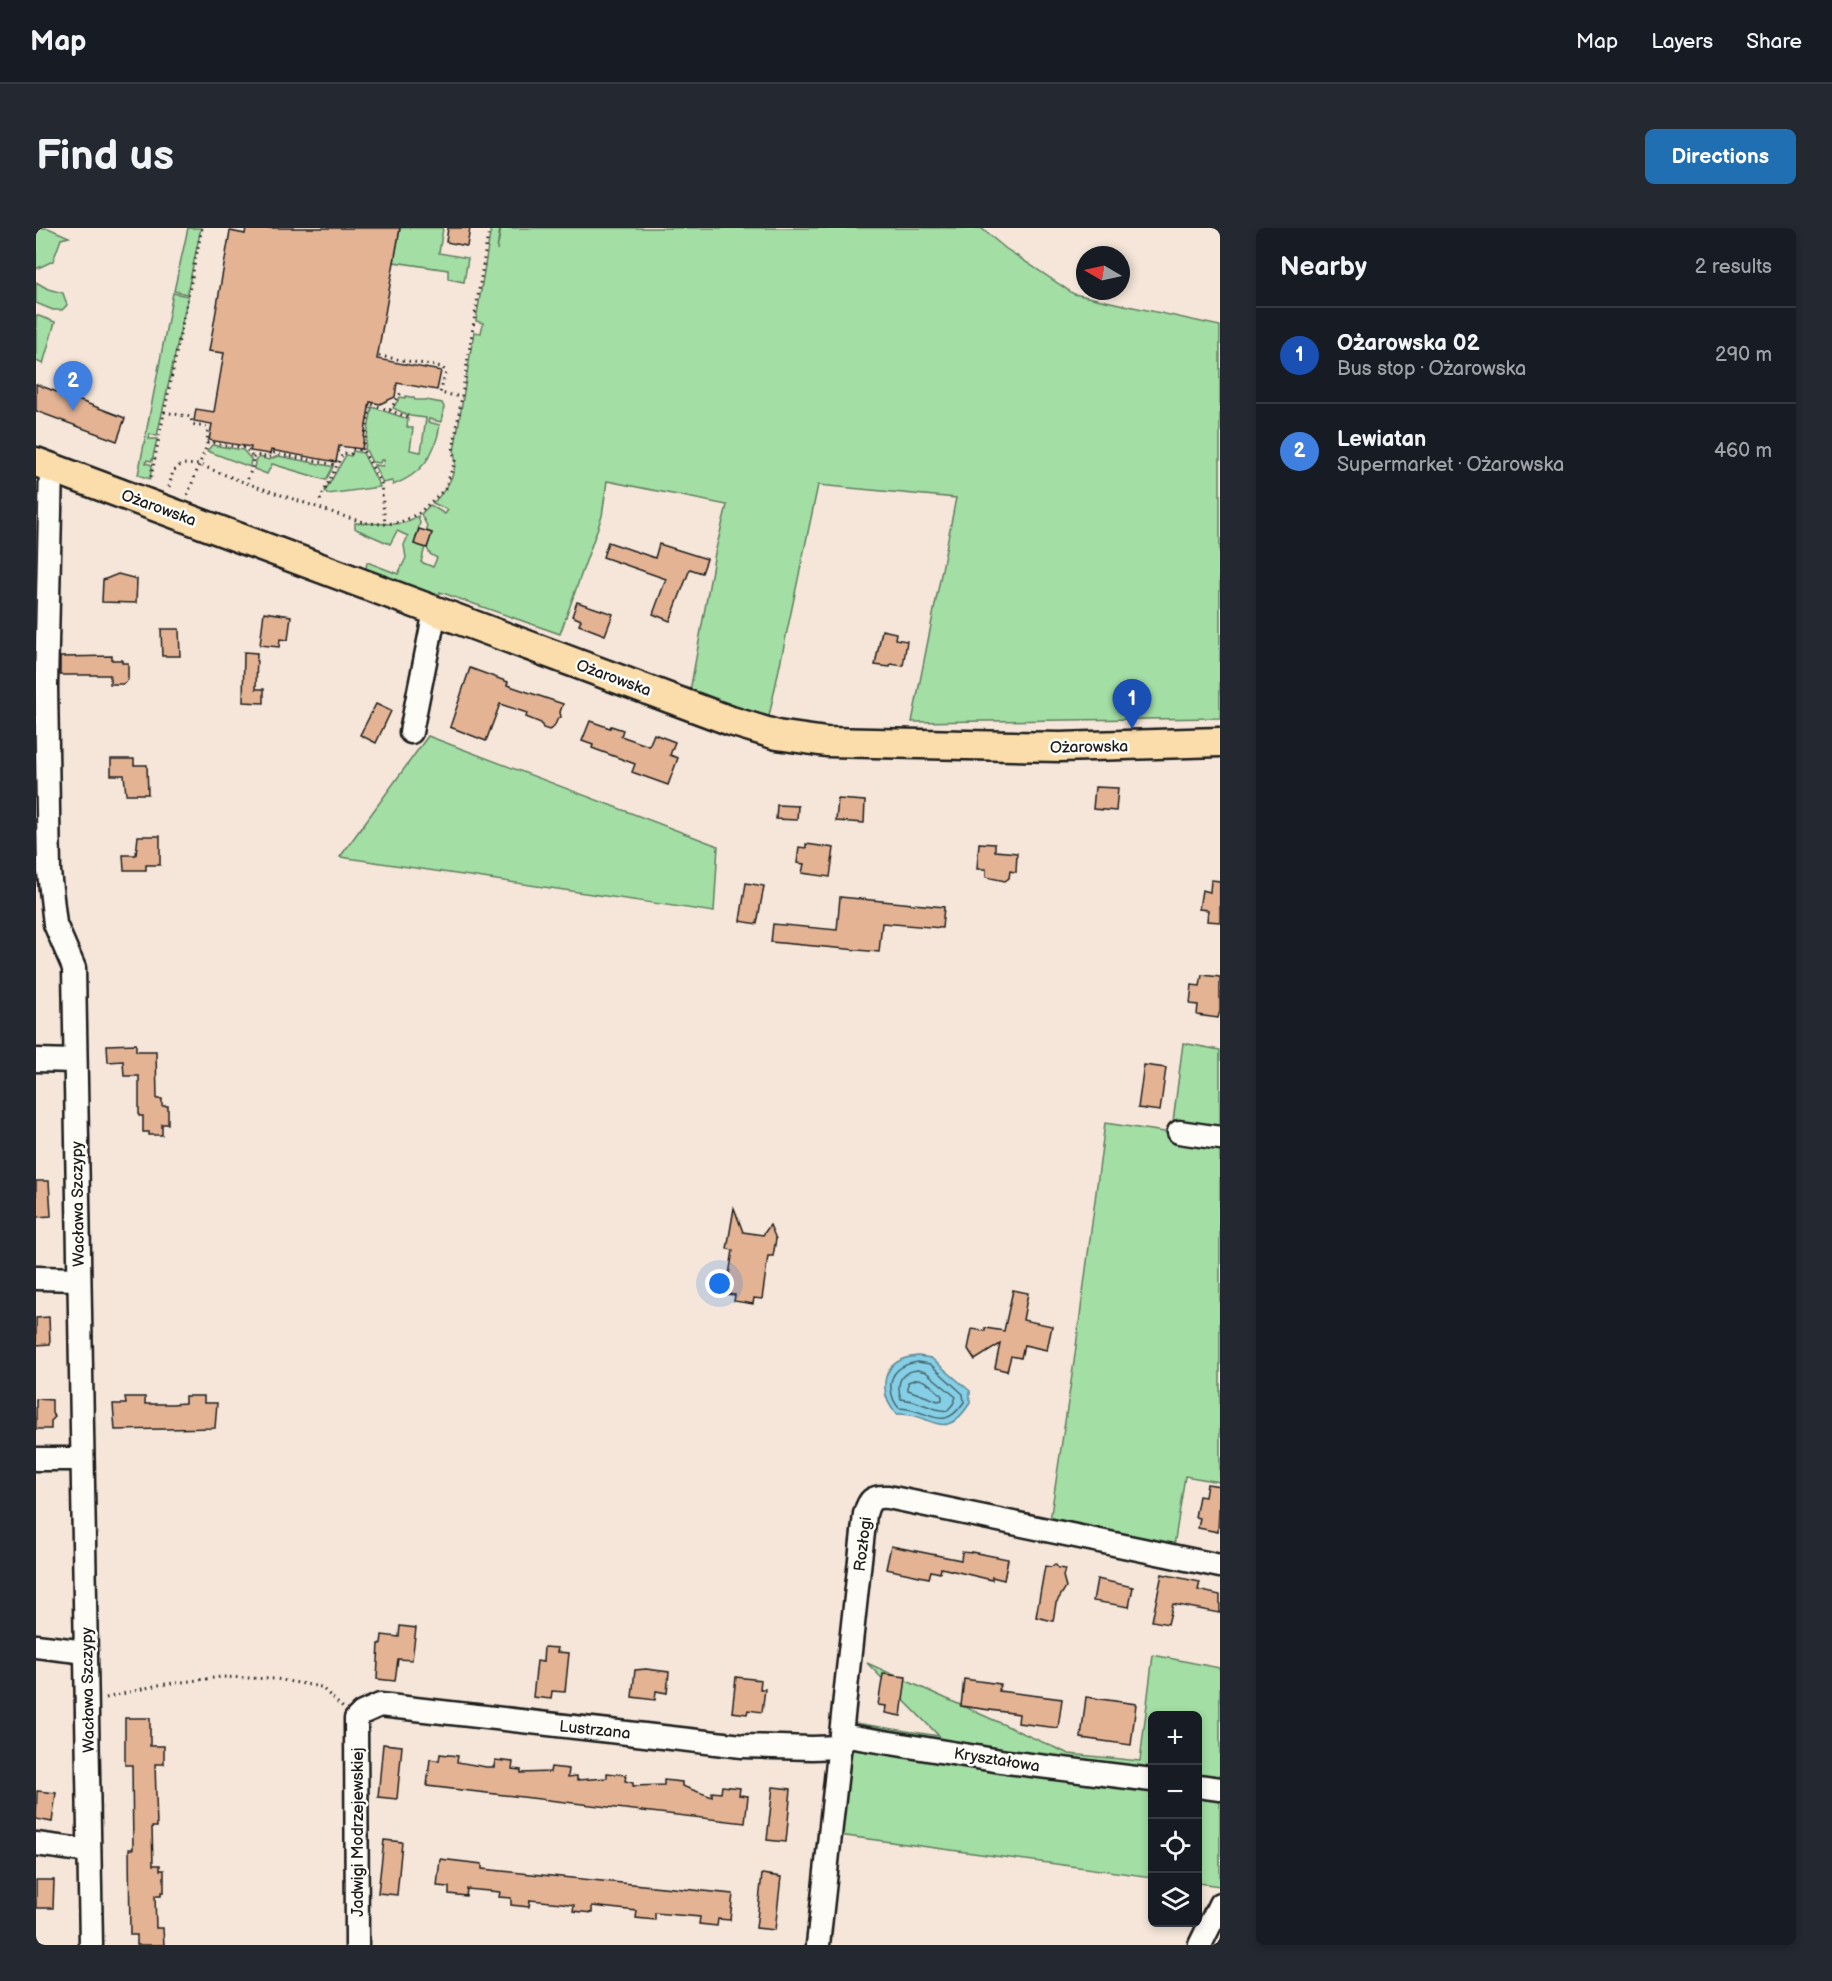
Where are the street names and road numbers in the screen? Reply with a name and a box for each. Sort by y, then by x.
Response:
street label: Ożarowska [118,486,198,531]
street label: Ożarowska [573,656,653,701]
street label: Ożarowska [1050,737,1128,758]
street label: Wacława Szczypy [68,1140,89,1267]
street label: Rozłogi [851,1516,876,1573]
street label: Wacława Szczypy [78,1626,99,1753]
street label: Lustrzana [558,1717,631,1744]
street label: Kryształowa [953,1744,1041,1777]
street label: Jadwigi Modrzejewskiej [349,1747,368,1917]

